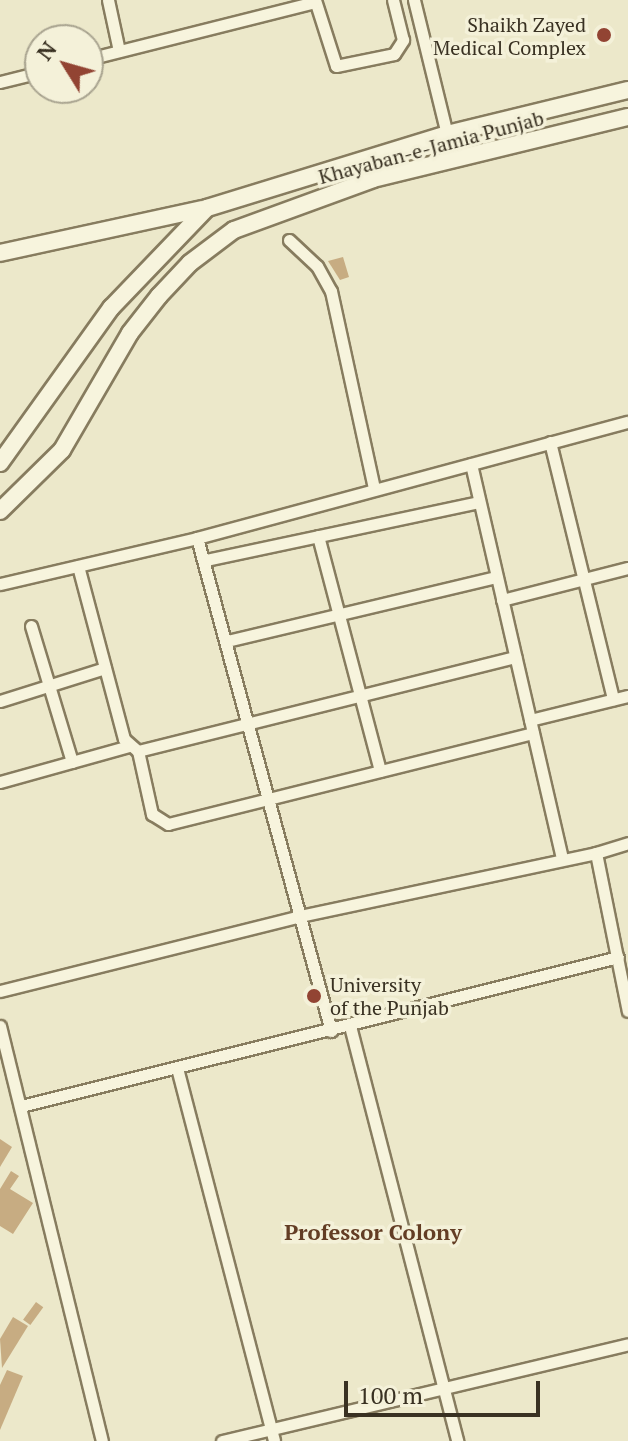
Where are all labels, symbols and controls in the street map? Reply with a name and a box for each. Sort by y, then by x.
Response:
place label: Shaikh Zayed Medical Complex [433,12,586,59]
north arrow [24,24,104,104]
marker: Shaikh Zayed Medical Complex [593,24,615,46]
text: N [29,35,63,66]
street label: Khayaban-e-Jamia Punjab [316,105,546,189]
place label: University of the Punjab [330,972,449,1019]
marker: University of the Punjab [305,987,323,1005]
district label: Professor Colony [284,1219,462,1245]
scale bar [348,1365,544,1415]
text: 100 m [358,1379,423,1411]

